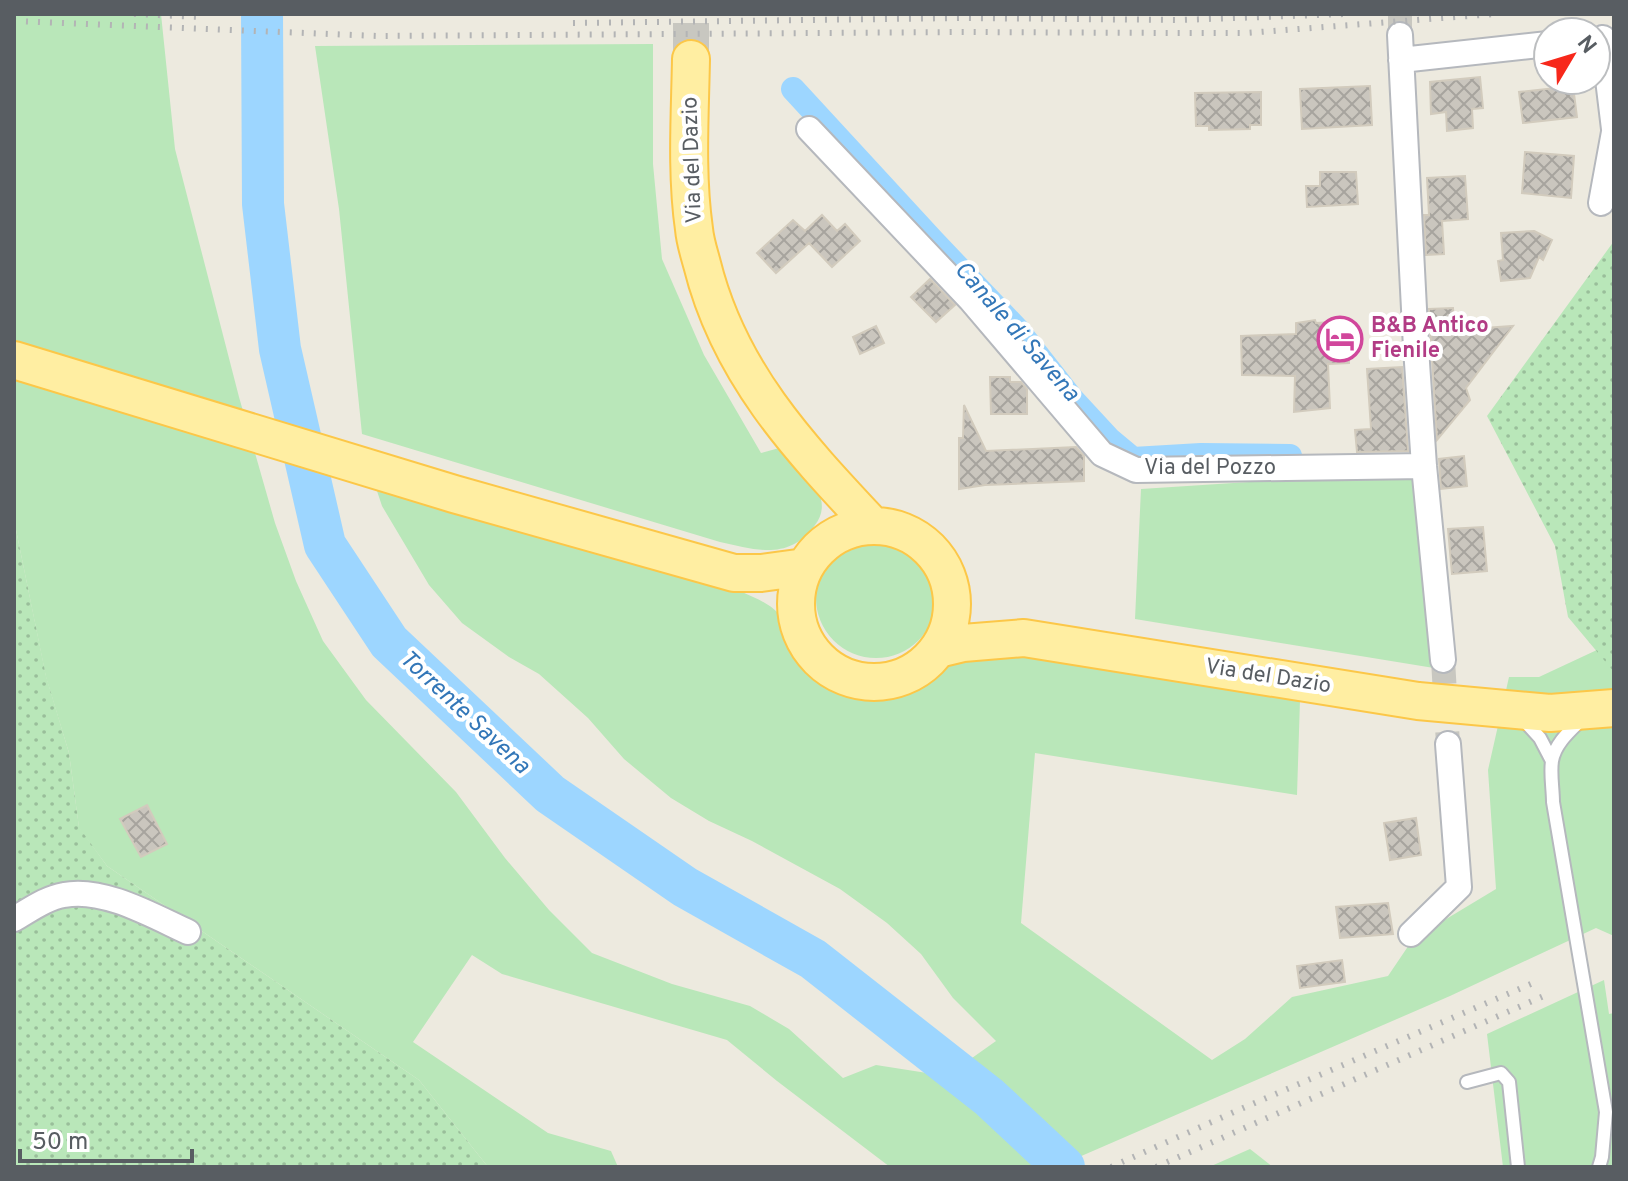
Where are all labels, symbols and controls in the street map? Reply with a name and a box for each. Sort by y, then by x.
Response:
north arrow [1532,16,1612,96]
text: N [1570,31,1601,60]
street label: Via del Dazio [677,96,709,224]
water label: Canale di Savena [947,256,1086,409]
place label: B&B Antico Fienile [1371,313,1489,365]
hotel icon: B&B Antico Fienile [1316,315,1364,363]
street label: Via del Pozzo [1144,455,1276,482]
water label: Torrente Savena [392,645,536,782]
street label: Via del Dazio [1203,654,1333,700]
scale bar [20,1113,192,1163]
text: 50 m [32,1128,88,1158]

